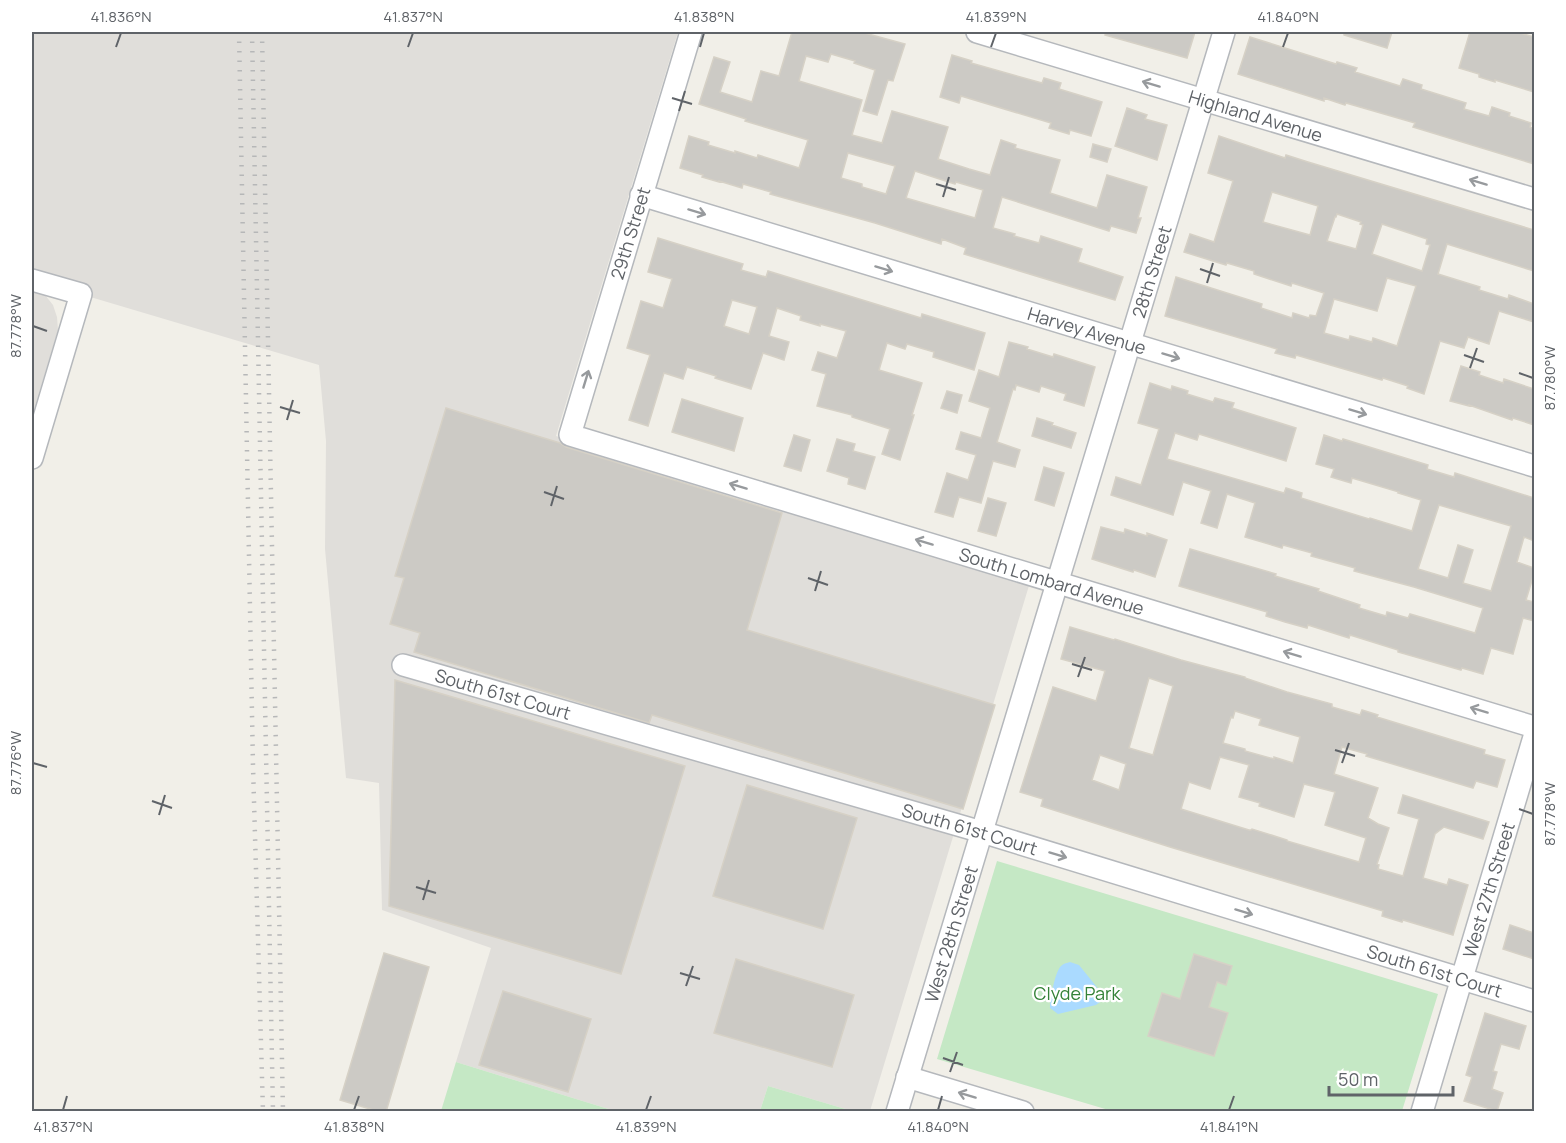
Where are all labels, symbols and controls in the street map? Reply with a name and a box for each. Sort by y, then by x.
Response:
text: 41.836°N [90,6,152,27]
text: 41.837°N [383,6,443,27]
text: 41.838°N [674,6,734,27]
text: 41.839°N [965,6,1027,27]
text: 41.840°N [1257,6,1319,27]
one-way arrow [1142,78,1161,89]
street label: Highland Avenue [1186,84,1326,147]
one-way arrow [1469,176,1488,187]
street label: 29th Street [605,184,655,282]
one-way arrow [687,207,706,218]
street label: 28th Street [1126,223,1177,321]
one-way arrow [874,264,893,275]
text: 87.778°W [5,294,26,358]
street label: Harvey Avenue [1025,301,1149,360]
text: 87.780°W [1539,345,1560,411]
one-way arrow [1161,351,1180,362]
one-way arrow [581,370,592,389]
one-way arrow [1348,407,1367,418]
one-way arrow [729,480,748,491]
one-way arrow [915,536,934,547]
street label: South Lombard Avenue [956,542,1147,620]
one-way arrow [1283,648,1302,659]
street label: South 61st Court [432,663,574,725]
one-way arrow [1469,704,1488,715]
text: 87.776°W [5,731,26,795]
text: 87.778°W [1539,782,1560,846]
street label: South 61st Court [899,798,1040,860]
street label: West 27th Street [1457,819,1520,960]
one-way arrow [1048,850,1067,861]
street label: West 28th Street [919,863,983,1005]
one-way arrow [1235,907,1254,918]
street label: South 61st Court [1364,939,1505,1003]
park label: Clyde Park [1034,981,1122,1005]
scale bar [1329,1059,1454,1097]
text: 50 m [1338,1067,1378,1091]
one-way arrow [958,1089,977,1100]
text: 41.837°N [33,1116,93,1137]
text: 41.838°N [324,1116,384,1137]
text: 41.839°N [615,1116,677,1137]
text: 41.840°N [907,1116,969,1137]
text: 41.841°N [1200,1116,1258,1137]

